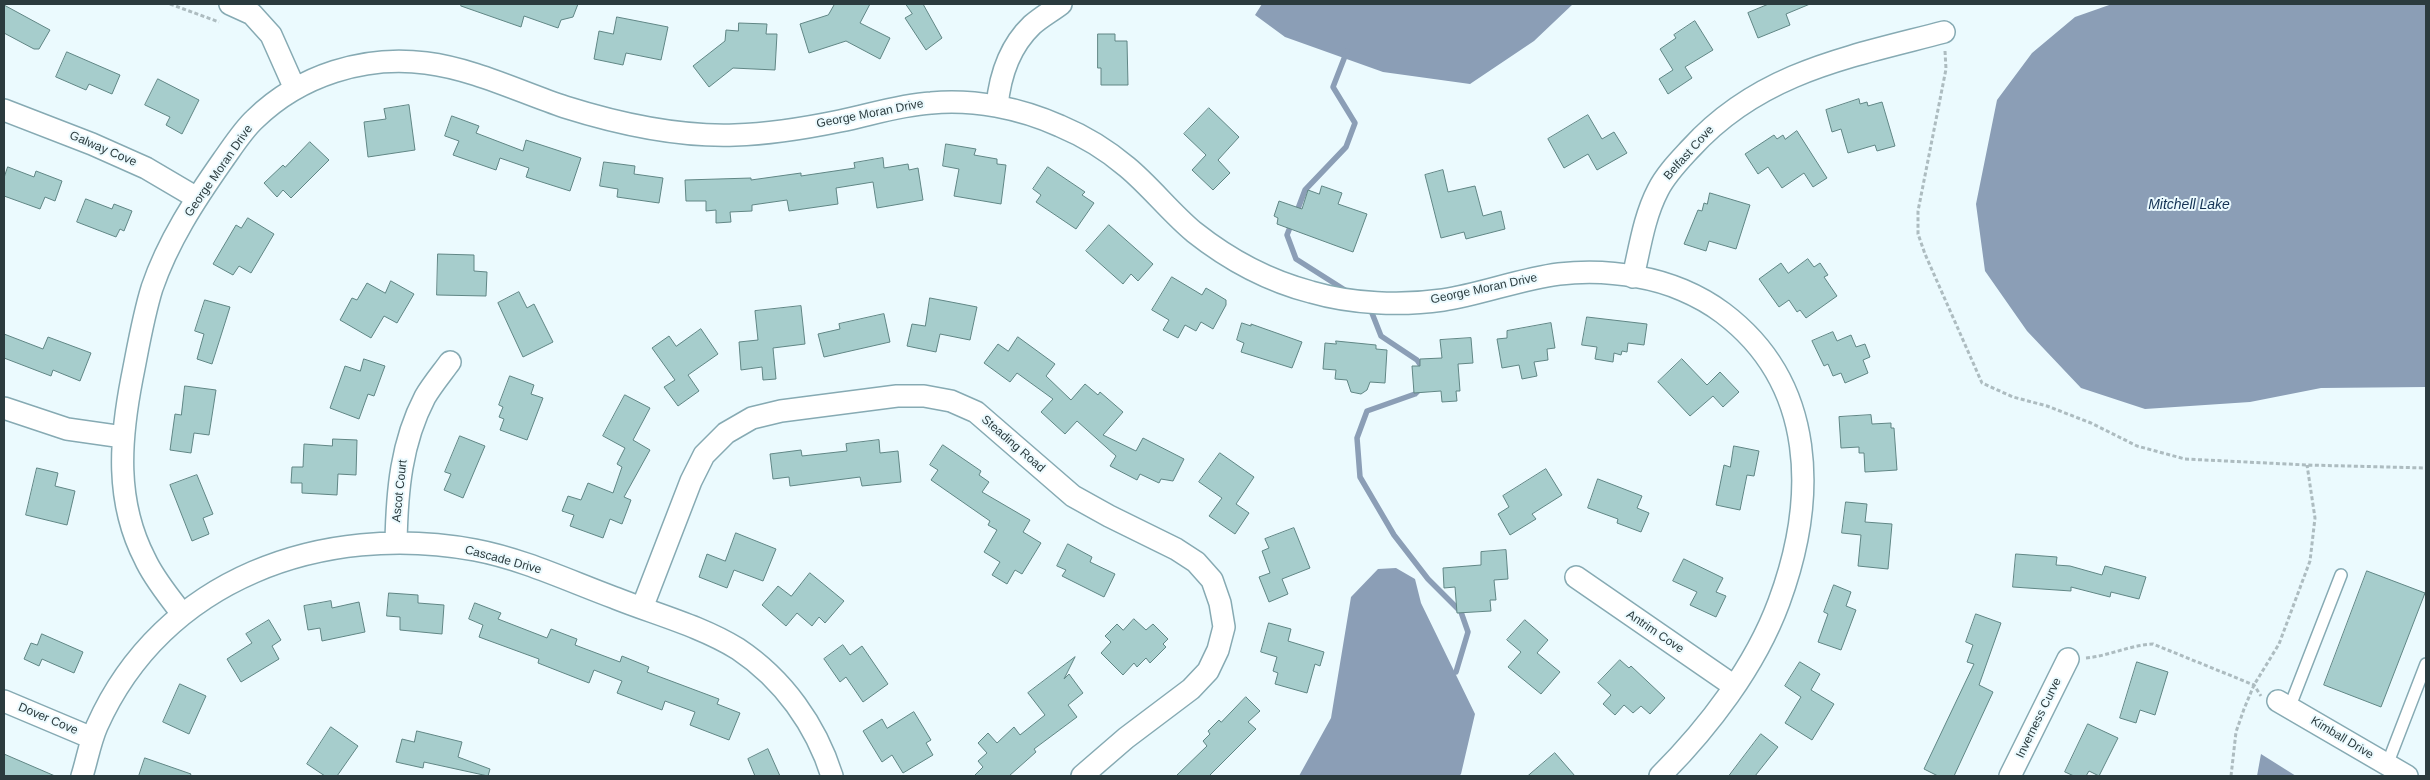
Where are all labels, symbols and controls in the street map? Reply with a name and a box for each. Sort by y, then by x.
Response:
street label: George Moran Drive [815,97,925,131]
street label: George Moran Drive [182,122,256,220]
street label: Belfast Cove [1661,123,1717,183]
street label: Galway Cove [67,128,139,170]
water label: Mitchell Lake [2148,197,2230,213]
street label: George Moran Drive [1429,271,1539,307]
street label: Steading Road [978,413,1048,475]
street label: Ascot Court [390,459,410,523]
street label: Cascade Drive [463,543,543,577]
street label: Antrim Cove [1624,608,1686,656]
street label: Inverness Curve [2013,676,2065,760]
street label: Dover Cove [16,700,80,738]
street label: Kimball Drive [2308,714,2376,762]

